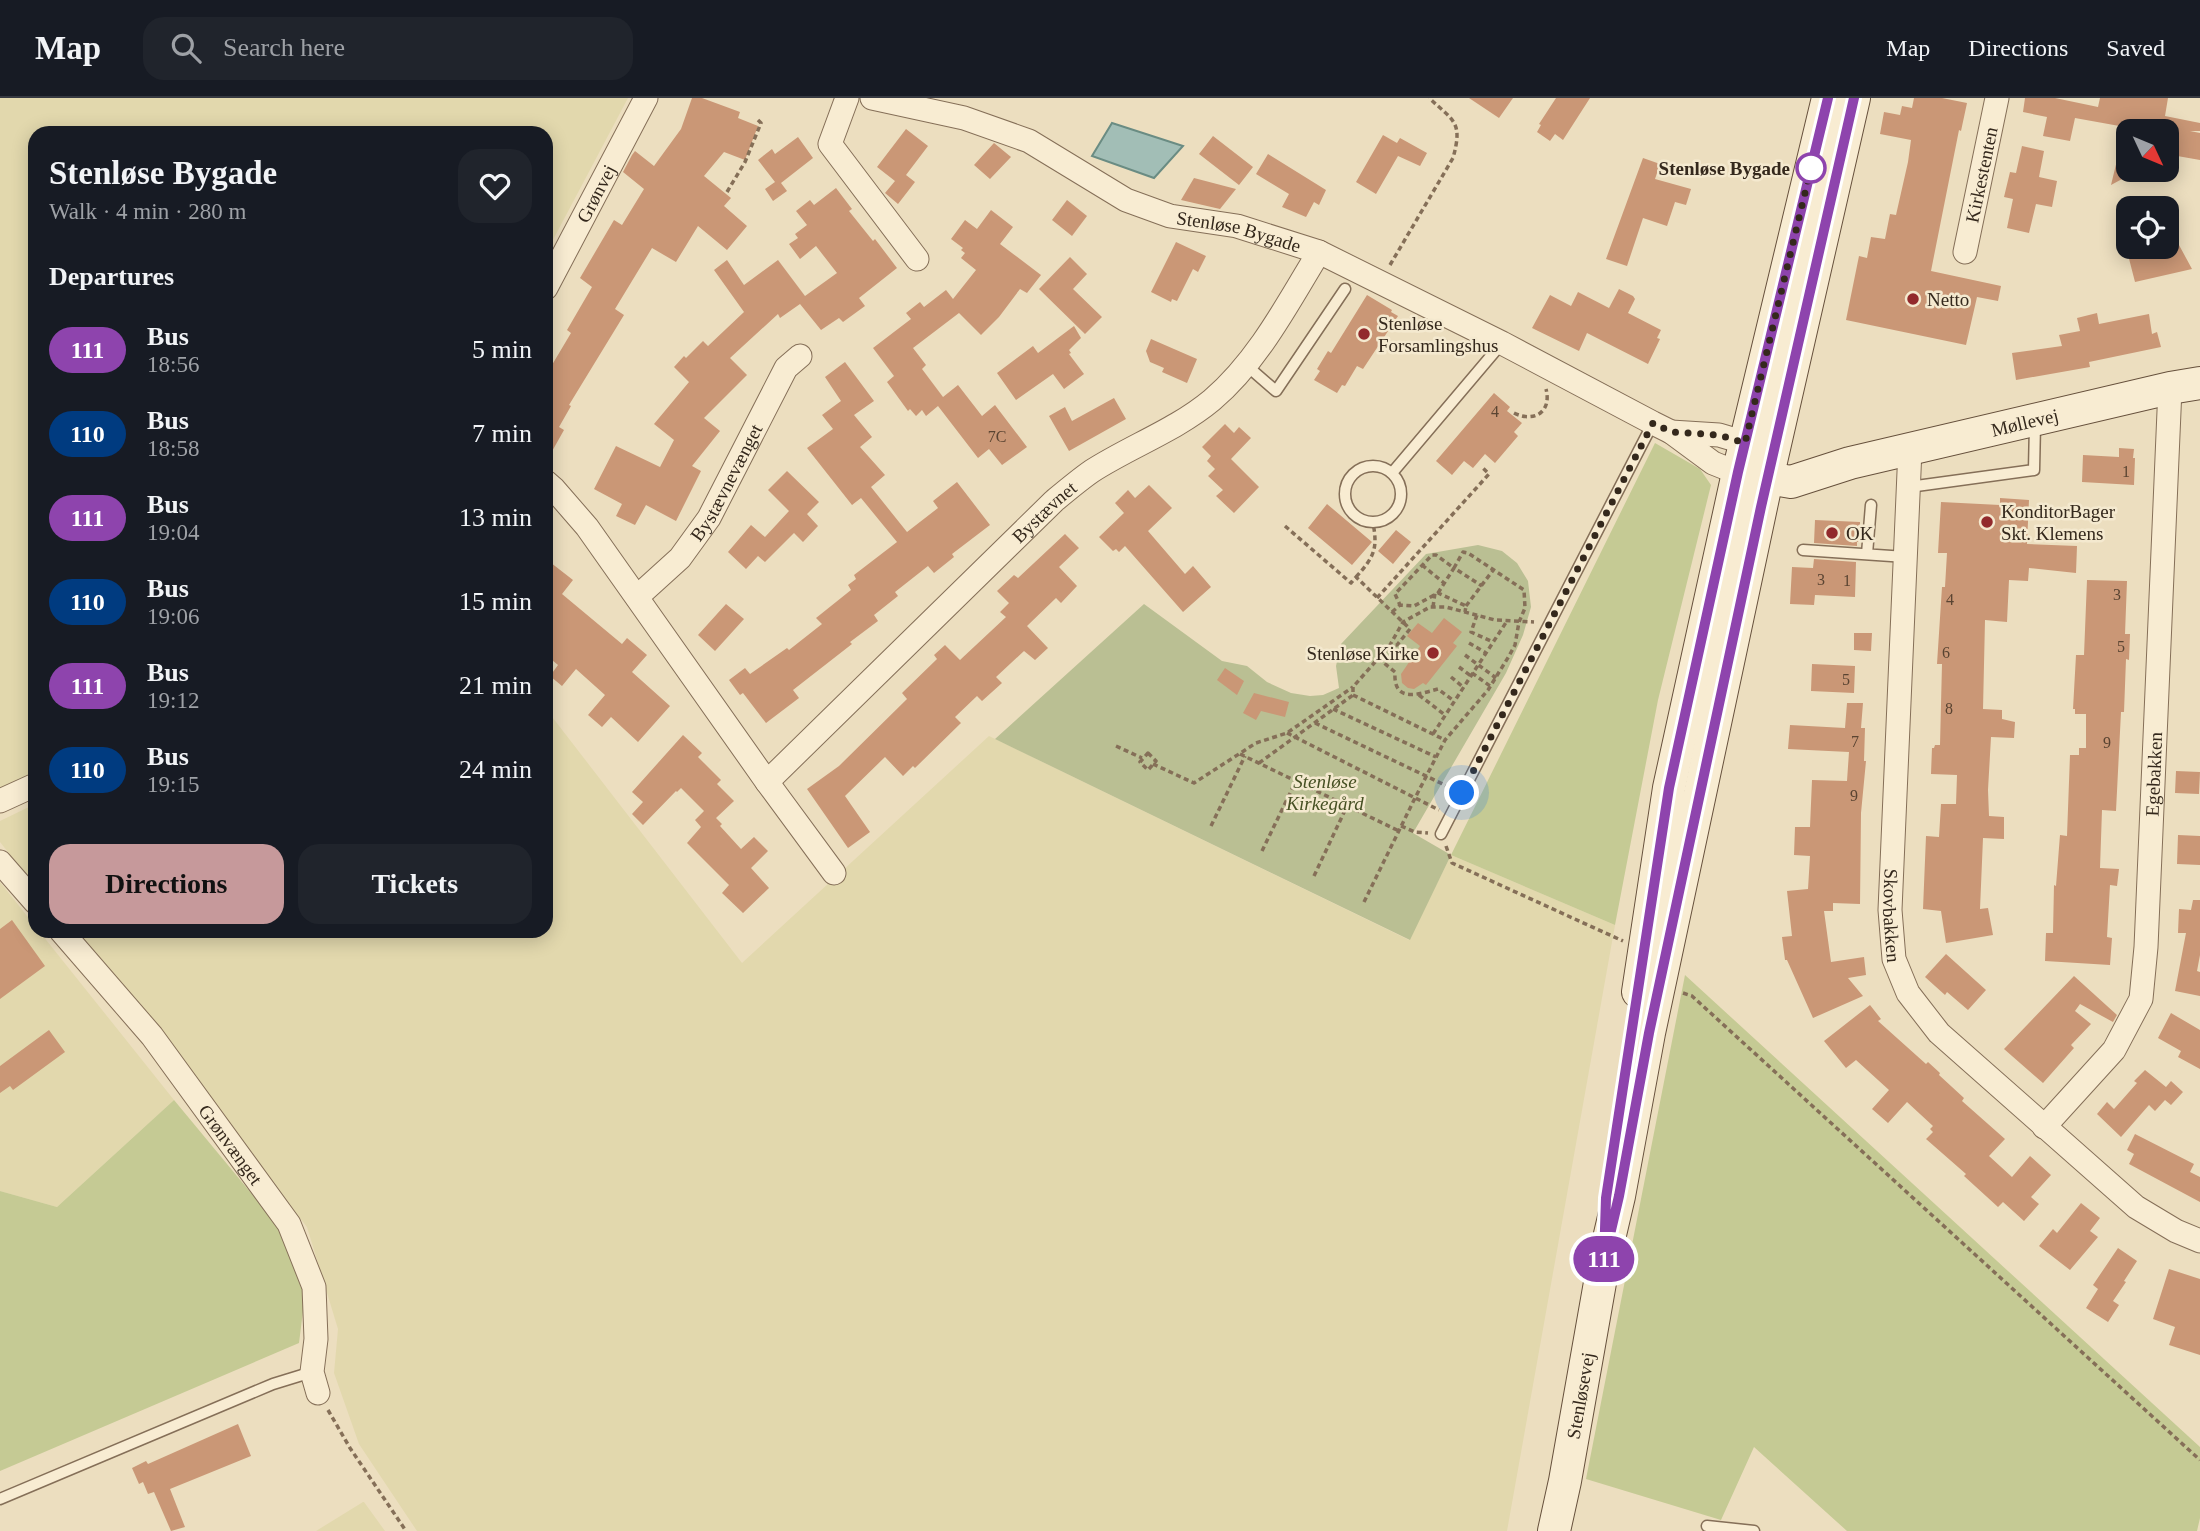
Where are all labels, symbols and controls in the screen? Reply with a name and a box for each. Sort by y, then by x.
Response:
search box [143,17,633,80]
icon: search [167,29,205,67]
text: Map [35,30,101,66]
text: Search here [223,33,345,62]
text: Map [1886,35,1930,61]
text: Directions [1968,35,2068,61]
text: Saved [2106,35,2165,61]
north arrow [2116,119,2179,182]
map controls [2116,119,2179,259]
street label: Kirkestenten [1961,125,2002,224]
button: heart [458,149,532,223]
marker: Stenløse Bygade [1796,153,1826,183]
text: Stenløse Bygade [49,155,277,191]
place label: Stenløse Bygade [1659,158,1790,179]
street label: Grønvej [572,161,620,226]
button: locate [2116,196,2179,259]
text: Walk · 4 min · 280 m [49,199,246,224]
street label: Stenløse Bygade [1175,207,1303,257]
text: Departures [49,262,174,291]
place label: Netto [1927,289,1969,310]
marker: Netto [1905,291,1921,307]
place label: Stenløse Forsamlingshus [1378,313,1498,356]
text: Bus [147,322,189,351]
marker: Stenløse Forsamlingshus [1356,326,1372,342]
text: 5 min [472,335,532,364]
text: 111 [71,337,104,363]
text: 18:56 [147,352,199,377]
house number: 4 [1491,403,1499,420]
street label: Møllevej [1989,404,2061,441]
text: Bus [147,406,189,435]
text: 7 min [472,419,532,448]
street label: Bystævnevænget [686,420,767,545]
text: 110 [70,421,105,447]
house number: 7C [988,428,1006,445]
text: 18:58 [147,436,199,461]
house number: 1 [2122,463,2130,480]
street label: Bystævnet [1008,477,1081,547]
text: Bus [147,490,189,519]
place label: KonditorBager Skt. Klemens [2001,501,2116,544]
text: 13 min [459,503,532,532]
text: 111 [71,505,104,531]
marker: KonditorBager Skt. Klemens [1979,514,1995,530]
text: 19:04 [147,520,199,545]
place label: OK [1846,523,1874,544]
marker: OK [1824,525,1840,541]
house number: 3 [1817,571,1825,588]
house number: 1 [1843,572,1851,589]
text: Bus [147,574,189,603]
house number: 3 [2113,586,2121,603]
text: 15 min [459,587,532,616]
text: 110 [70,589,105,615]
house number: 4 [1946,591,1954,608]
text: 19:06 [147,604,199,629]
house number: 5 [2117,638,2125,655]
place label: Stenløse Kirke [1307,643,1419,664]
house number: 6 [1942,644,1950,661]
marker: Stenløse Kirke [1425,645,1441,661]
text: Bus [147,658,189,687]
text: 21 min [459,671,532,700]
house number: 5 [1842,671,1850,688]
text: 111 [71,673,104,699]
text: 19:12 [147,688,199,713]
house number: 8 [1945,700,1953,717]
street label: Egebakken [2142,731,2166,817]
house number: 7 [1851,733,1859,750]
house number: 9 [2103,734,2111,751]
text: Bus [147,742,189,771]
text: 24 min [459,755,532,784]
text: 110 [70,757,105,783]
park label: Stenløse Kirkegård [1285,771,1364,814]
text: 19:15 [147,772,199,797]
your location [1444,775,1479,810]
house number: 9 [1850,787,1858,804]
button: Directions [49,844,284,924]
button: Tickets [298,844,532,924]
street label: Skovbakken [1879,868,1904,964]
street label: Grønvænget [194,1100,267,1189]
line badge: 111 [1564,1236,1644,1282]
text: 111 [1587,1246,1621,1272]
street label: Stenløsevej [1563,1351,1599,1441]

